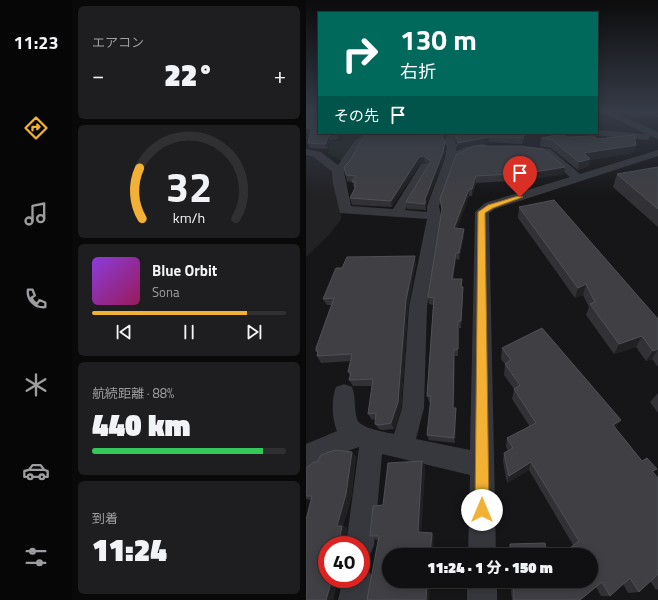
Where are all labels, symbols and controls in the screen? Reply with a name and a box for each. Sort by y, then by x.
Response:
text: 130 m [400,18,477,61]
icon: right [334,28,386,80]
text: 11:23 [14,29,58,56]
text: エアコン [92,32,144,52]
text: 22° [164,52,214,98]
text: − [92,58,104,92]
text: + [274,58,286,92]
text: 右折 [400,58,436,85]
text: その先 [334,104,379,127]
icon: arrive [387,104,409,126]
icon: directions [22,114,50,142]
text: 32 [166,155,212,218]
pin [503,156,537,197]
icon: arrive [509,162,531,184]
icon: music [22,200,50,228]
text: km/h [173,207,205,229]
text: Blue Orbit [152,259,217,282]
text: Sona [152,282,179,302]
icon: phone [22,285,50,313]
icon: previous [113,321,135,343]
icon: pause [178,321,200,343]
icon: next [243,321,265,343]
icon: climate [22,371,50,399]
text: 航続距離 · 88% [92,383,174,403]
text: 440 km [92,402,190,448]
icon: car [22,457,50,485]
position arrow [461,489,503,531]
text: 到着 [92,508,118,528]
text: 11:24 [92,527,167,573]
speed limit sign: 40 [318,536,370,588]
icon: filters [22,543,50,571]
text: 11:24 · 1 分 · 150 m [427,556,553,579]

